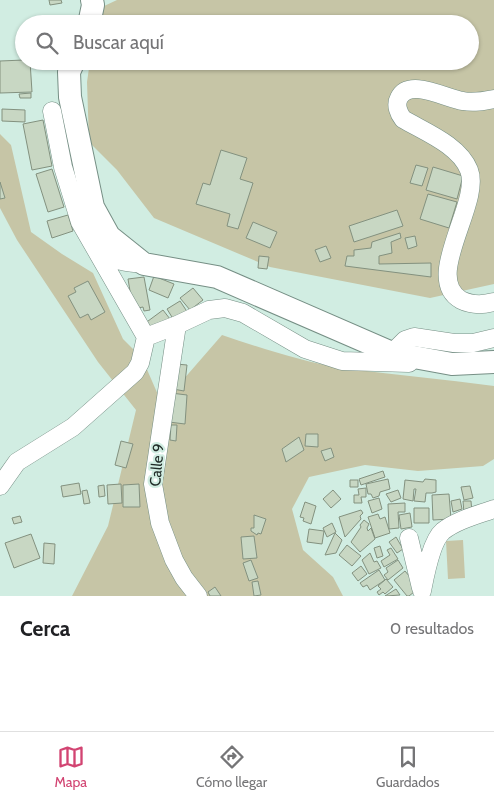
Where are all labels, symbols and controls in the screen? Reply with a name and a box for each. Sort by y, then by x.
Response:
search box [15,15,479,70]
icon: search [33,29,61,57]
text: Buscar aquí [73,31,164,54]
street label: Calle 9 [146,443,168,487]
text: Cerca [20,616,70,641]
text: 0 resultados [390,619,474,638]
tab: Mapa [55,743,87,791]
tab: Cómo llegar [196,743,267,791]
tab: Guardados [376,743,439,791]

